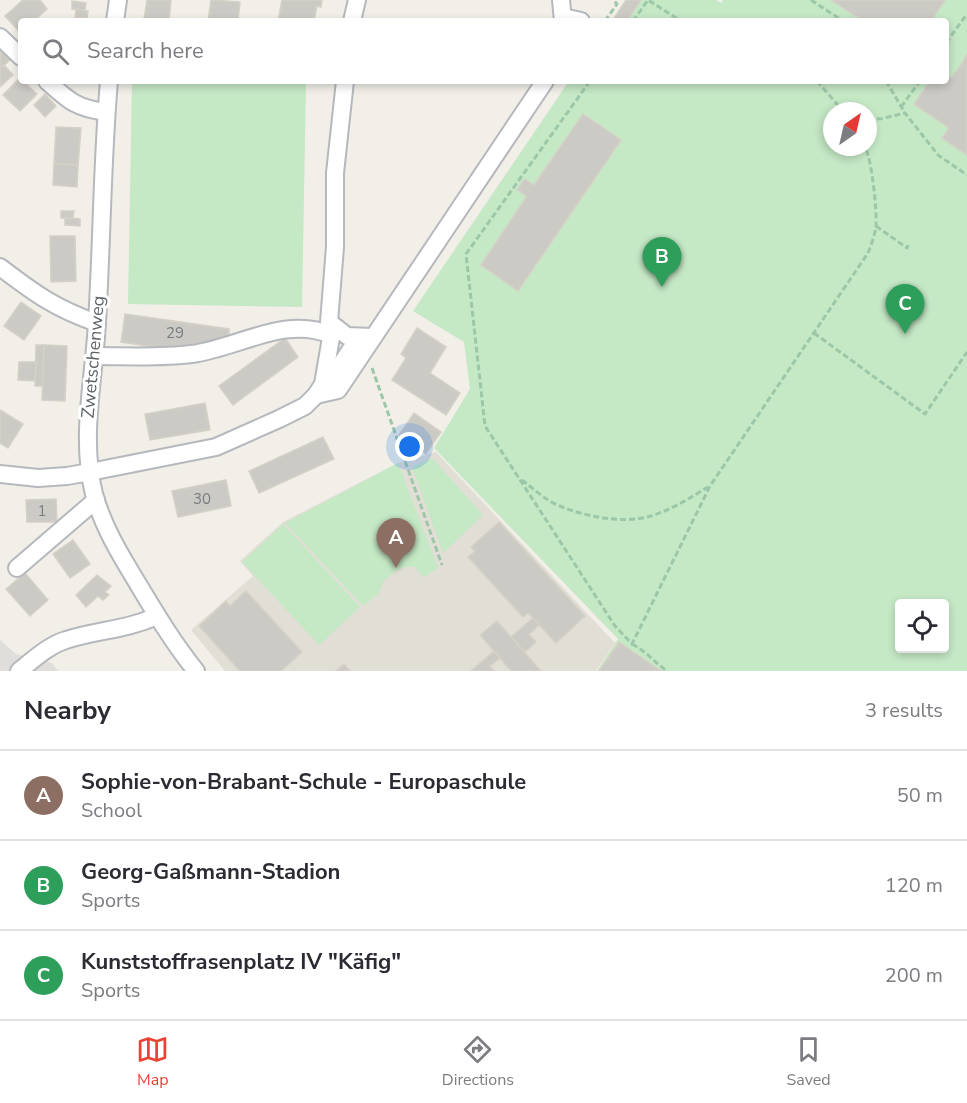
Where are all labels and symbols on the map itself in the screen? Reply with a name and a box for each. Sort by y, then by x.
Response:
north arrow [823,102,877,156]
pin: B [642,238,682,287]
pin: C [886,284,924,334]
street label: Zwetschenweg [76,295,110,419]
house number: 29 [166,323,184,343]
your location [395,432,424,461]
house number: 30 [193,489,211,509]
house number: 1 [37,501,47,521]
pin: A [376,518,416,568]

